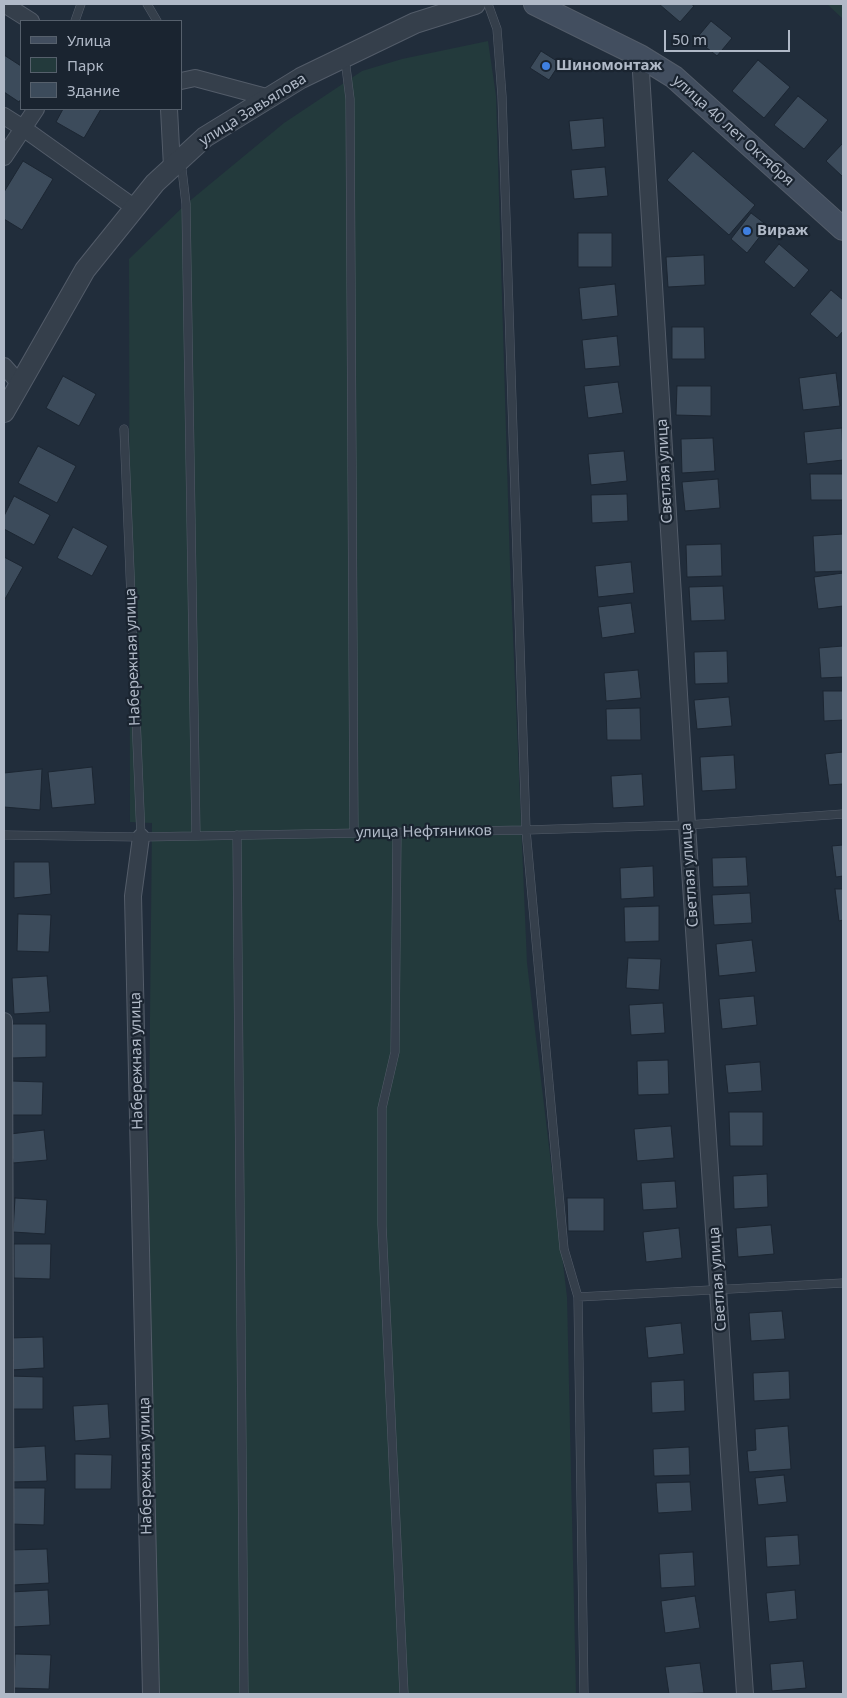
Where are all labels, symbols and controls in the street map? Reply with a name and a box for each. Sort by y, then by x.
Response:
legend [20,20,182,110]
scale bar [667,20,793,52]
text: 50 m [672,29,707,49]
text: Улица [67,30,111,50]
text: Парк [67,55,103,75]
place label: Шиномонтаж [556,57,662,75]
marker: Шиномонтаж [540,60,552,72]
street label: улица Завьялова [196,70,310,150]
street label: улица 40 лет Октября [669,72,797,190]
text: Здание [67,80,120,100]
place label: Вираж [757,222,808,240]
marker: Вираж [741,225,753,237]
street label: Светлая улица [653,418,677,524]
street label: Набережная улица [122,588,144,726]
street label: улица Нефтяников [356,822,492,842]
street label: Светлая улица [677,822,703,928]
street label: Набережная улица [127,992,147,1130]
street label: Светлая улица [705,1226,731,1332]
street label: Набережная улица [136,1397,156,1535]

